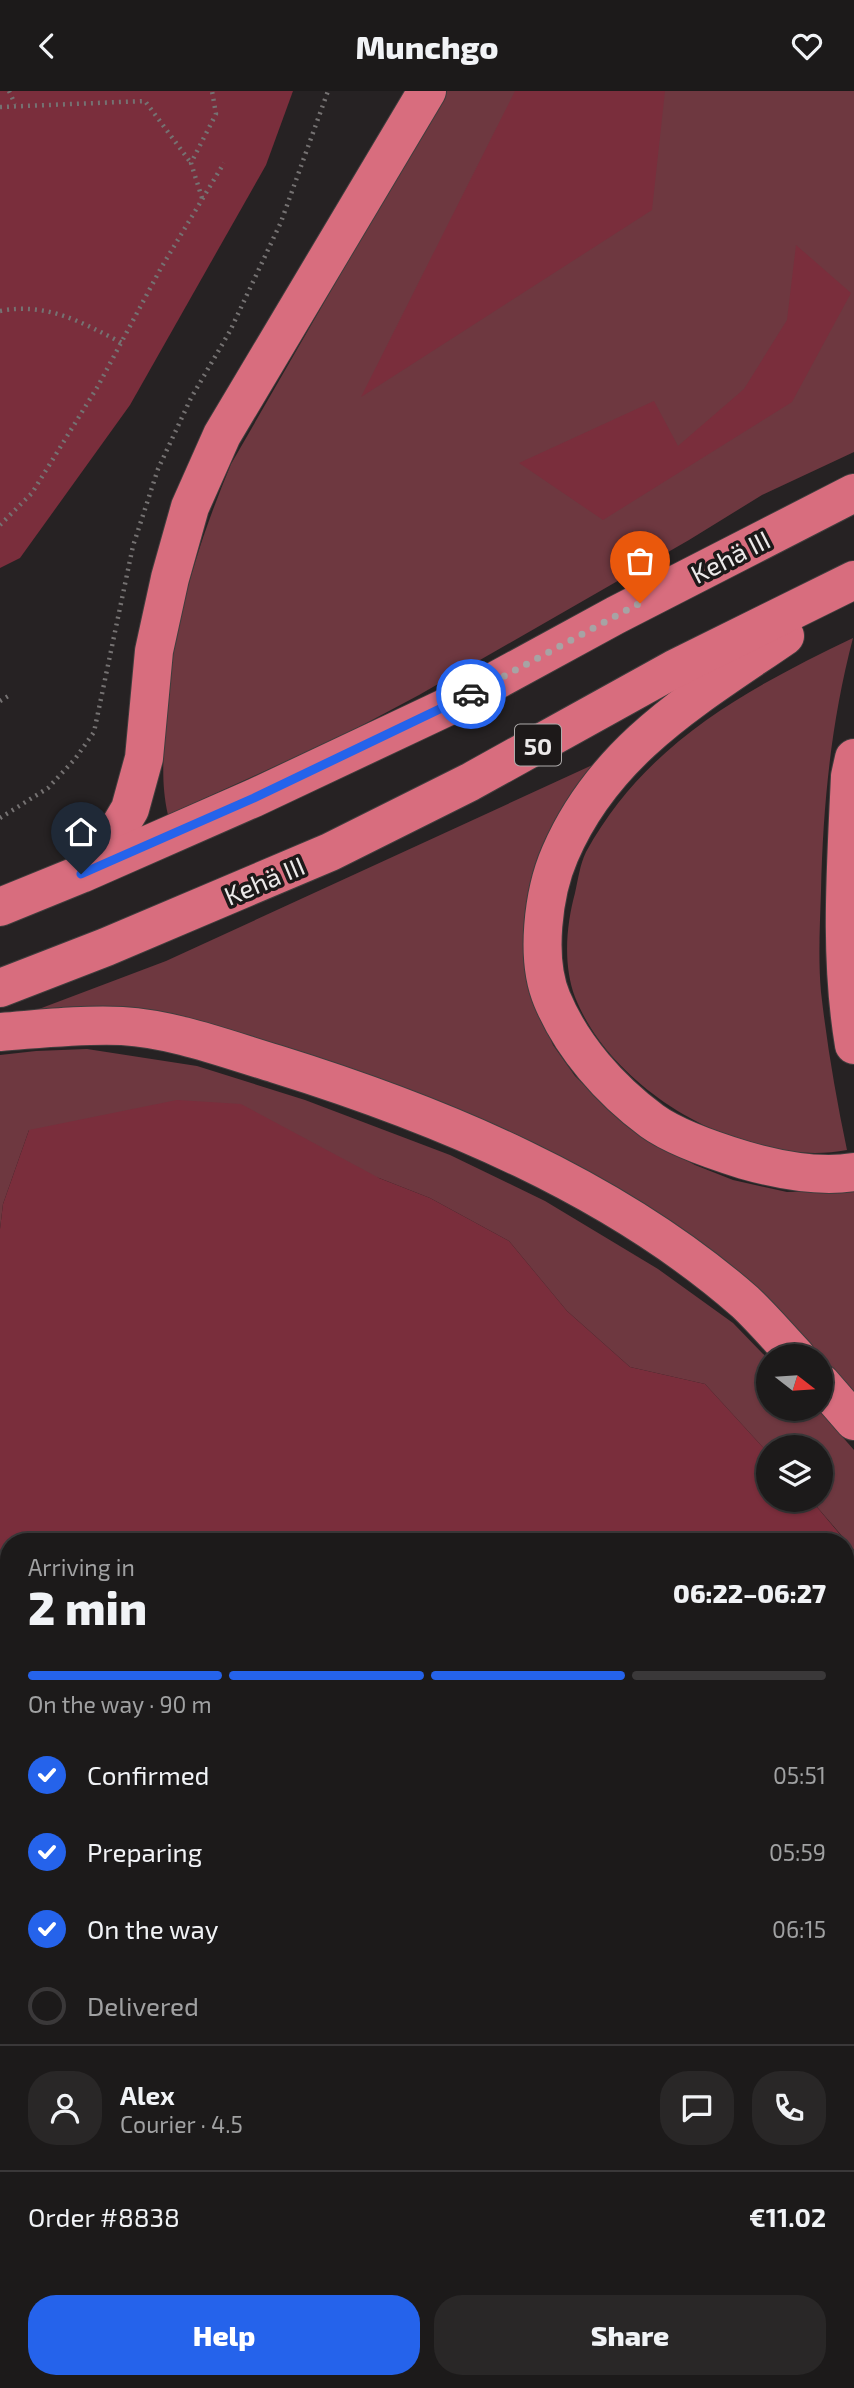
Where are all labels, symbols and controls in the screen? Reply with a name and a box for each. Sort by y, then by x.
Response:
icon: back [28,27,66,65]
text: Munchgo [355,27,499,65]
icon: heart [788,27,826,65]
street label: Kehä III [685,523,775,589]
pin [610,531,670,603]
icon: bag [621,542,659,580]
courier [436,659,506,729]
icon: car [452,675,490,713]
road number: 50 [515,725,561,765]
pin [51,802,111,874]
icon: home [62,813,100,851]
street label: Kehä III [219,849,309,911]
north arrow [756,1344,833,1421]
map controls [756,1344,833,1512]
button: layers [756,1435,833,1512]
text: Arriving in [28,1553,135,1581]
text: 06:22–06:27 [673,1577,826,1608]
text: 2 min [28,1579,147,1634]
text: On the way · 90 m [28,1690,212,1718]
icon: check [28,1756,66,1794]
text: Confirmed [87,1759,210,1790]
text: 05:51 [773,1761,826,1789]
icon: check [28,1833,66,1871]
text: Preparing [87,1836,202,1867]
text: 05:59 [769,1838,826,1866]
icon: check [28,1910,66,1948]
text: On the way [87,1913,218,1944]
text: 06:15 [772,1915,826,1943]
text: Delivered [87,1990,199,2021]
button: person [28,2071,102,2145]
button: chat [660,2071,734,2145]
button: phone [752,2071,826,2145]
text: Alex [120,2079,175,2110]
text: Courier · 4.5 [120,2110,243,2138]
text: Order #8838 [28,2201,180,2232]
text: €11.02 [749,2201,826,2232]
button: Help [28,2295,420,2375]
button: Share [434,2295,826,2375]

